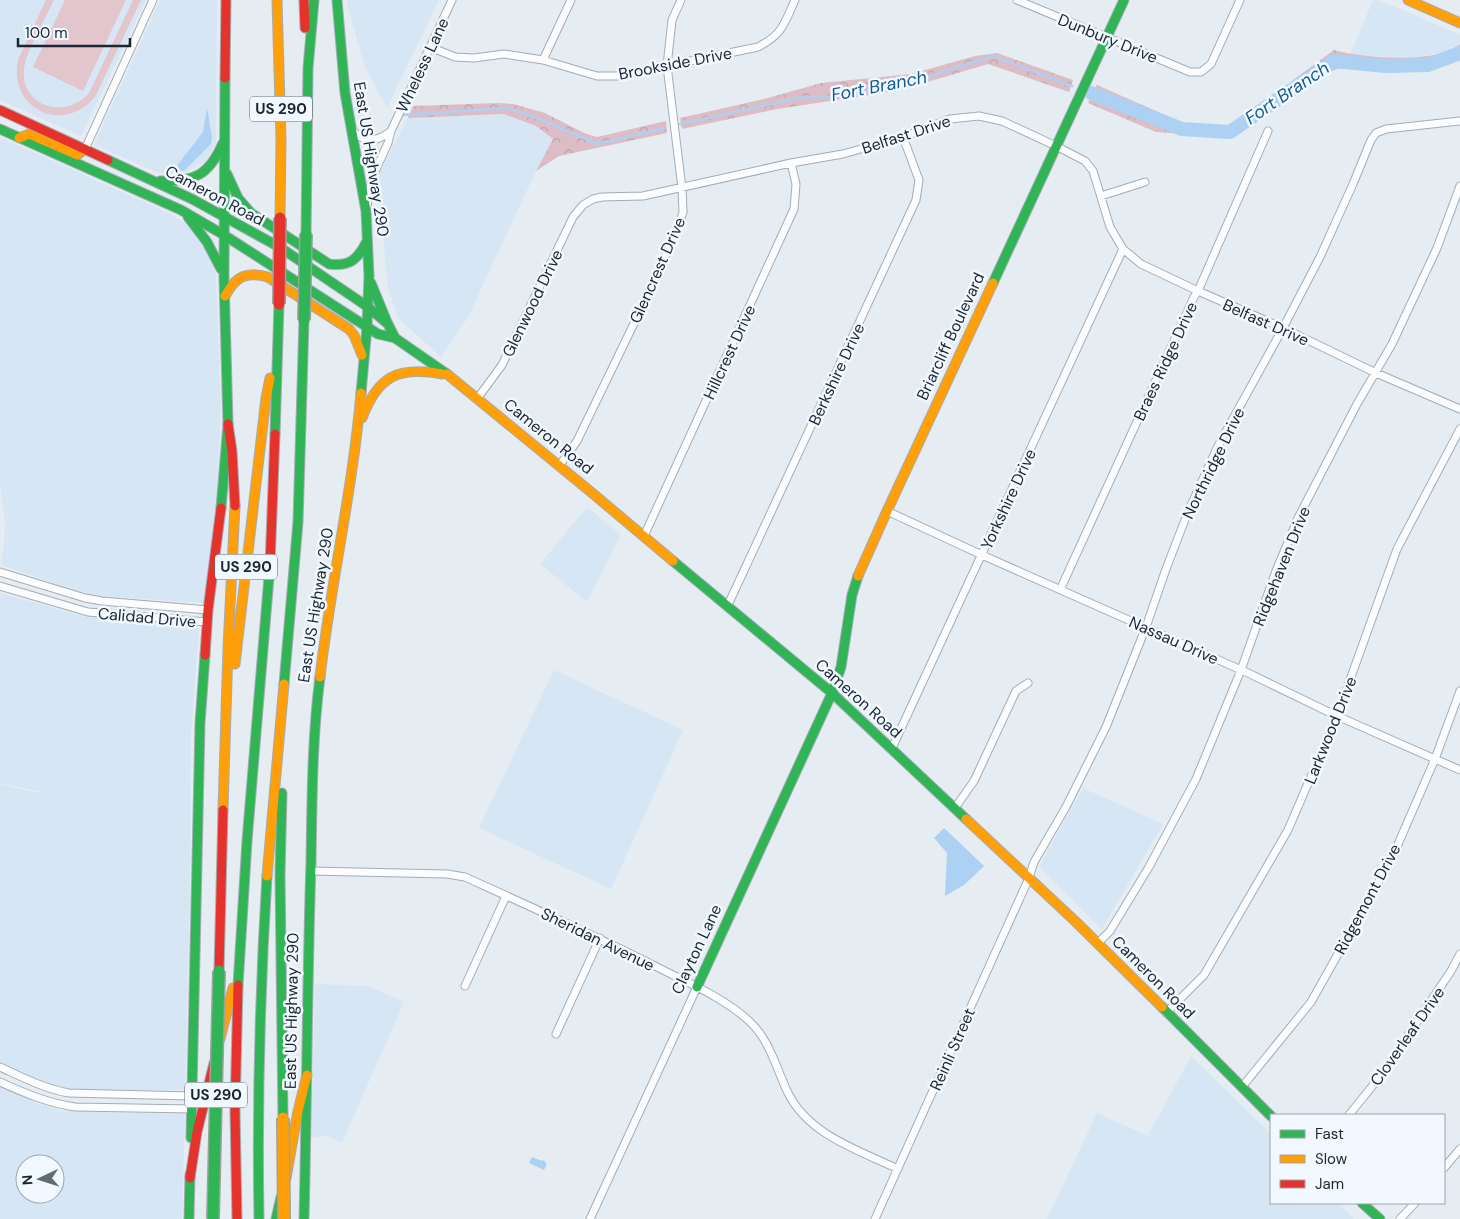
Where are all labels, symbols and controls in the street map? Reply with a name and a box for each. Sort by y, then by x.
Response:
street label: Dunbury Drive [1055,9,1161,68]
street label: Wheless Lane [391,14,454,116]
scale bar [18,15,130,47]
text: 100 m [25,23,68,43]
street label: Brookside Drive [617,42,734,85]
water label: Fort Branch [1240,56,1334,130]
water label: Fort Branch [829,65,929,107]
street label: East US Highway 290 [349,80,394,238]
road number: US 290 [250,96,312,122]
street label: Belfast Drive [859,110,953,159]
street label: Cameron Road [162,161,268,230]
street label: Glencrest Drive [625,214,690,327]
street label: Glenwood Drive [497,246,568,360]
street label: Briarcliff Boulevard [912,269,989,403]
street label: Belfast Drive [1219,294,1312,351]
street label: Braes Ridge Drive [1129,298,1202,424]
street label: Hillcrest Drive [698,302,760,403]
street label: Berkshire Drive [804,320,869,429]
street label: Cameron Road [500,394,598,479]
street label: Northridge Drive [1177,404,1250,522]
street label: Yorkshire Drive [976,445,1041,553]
street label: Ridgehaven Drive [1248,503,1315,629]
street label: East US Highway 290 [293,526,338,684]
road number: US 290 [215,554,277,580]
street label: Calidad Drive [97,603,197,632]
street label: Nassau Drive [1126,611,1222,670]
street label: Cameron Road [811,654,906,743]
street label: Larkwood Drive [1299,673,1362,787]
street label: Ridgemont Drive [1329,840,1405,958]
street label: Clayton Lane [666,901,726,998]
street label: Sheridan Avenue [538,903,658,976]
street label: Cameron Road [1108,931,1200,1023]
street label: East US Highway 290 [280,933,303,1089]
street label: Cloverleaf Drive [1366,983,1449,1090]
street label: Reinli Street [925,1005,980,1094]
road number: US 290 [185,1082,247,1108]
legend [1270,1114,1445,1204]
text: Fast [1315,1124,1344,1144]
text: Slow [1315,1149,1348,1169]
north arrow [15,1154,65,1204]
text: N [18,1174,36,1186]
text: Jam [1315,1174,1344,1194]

